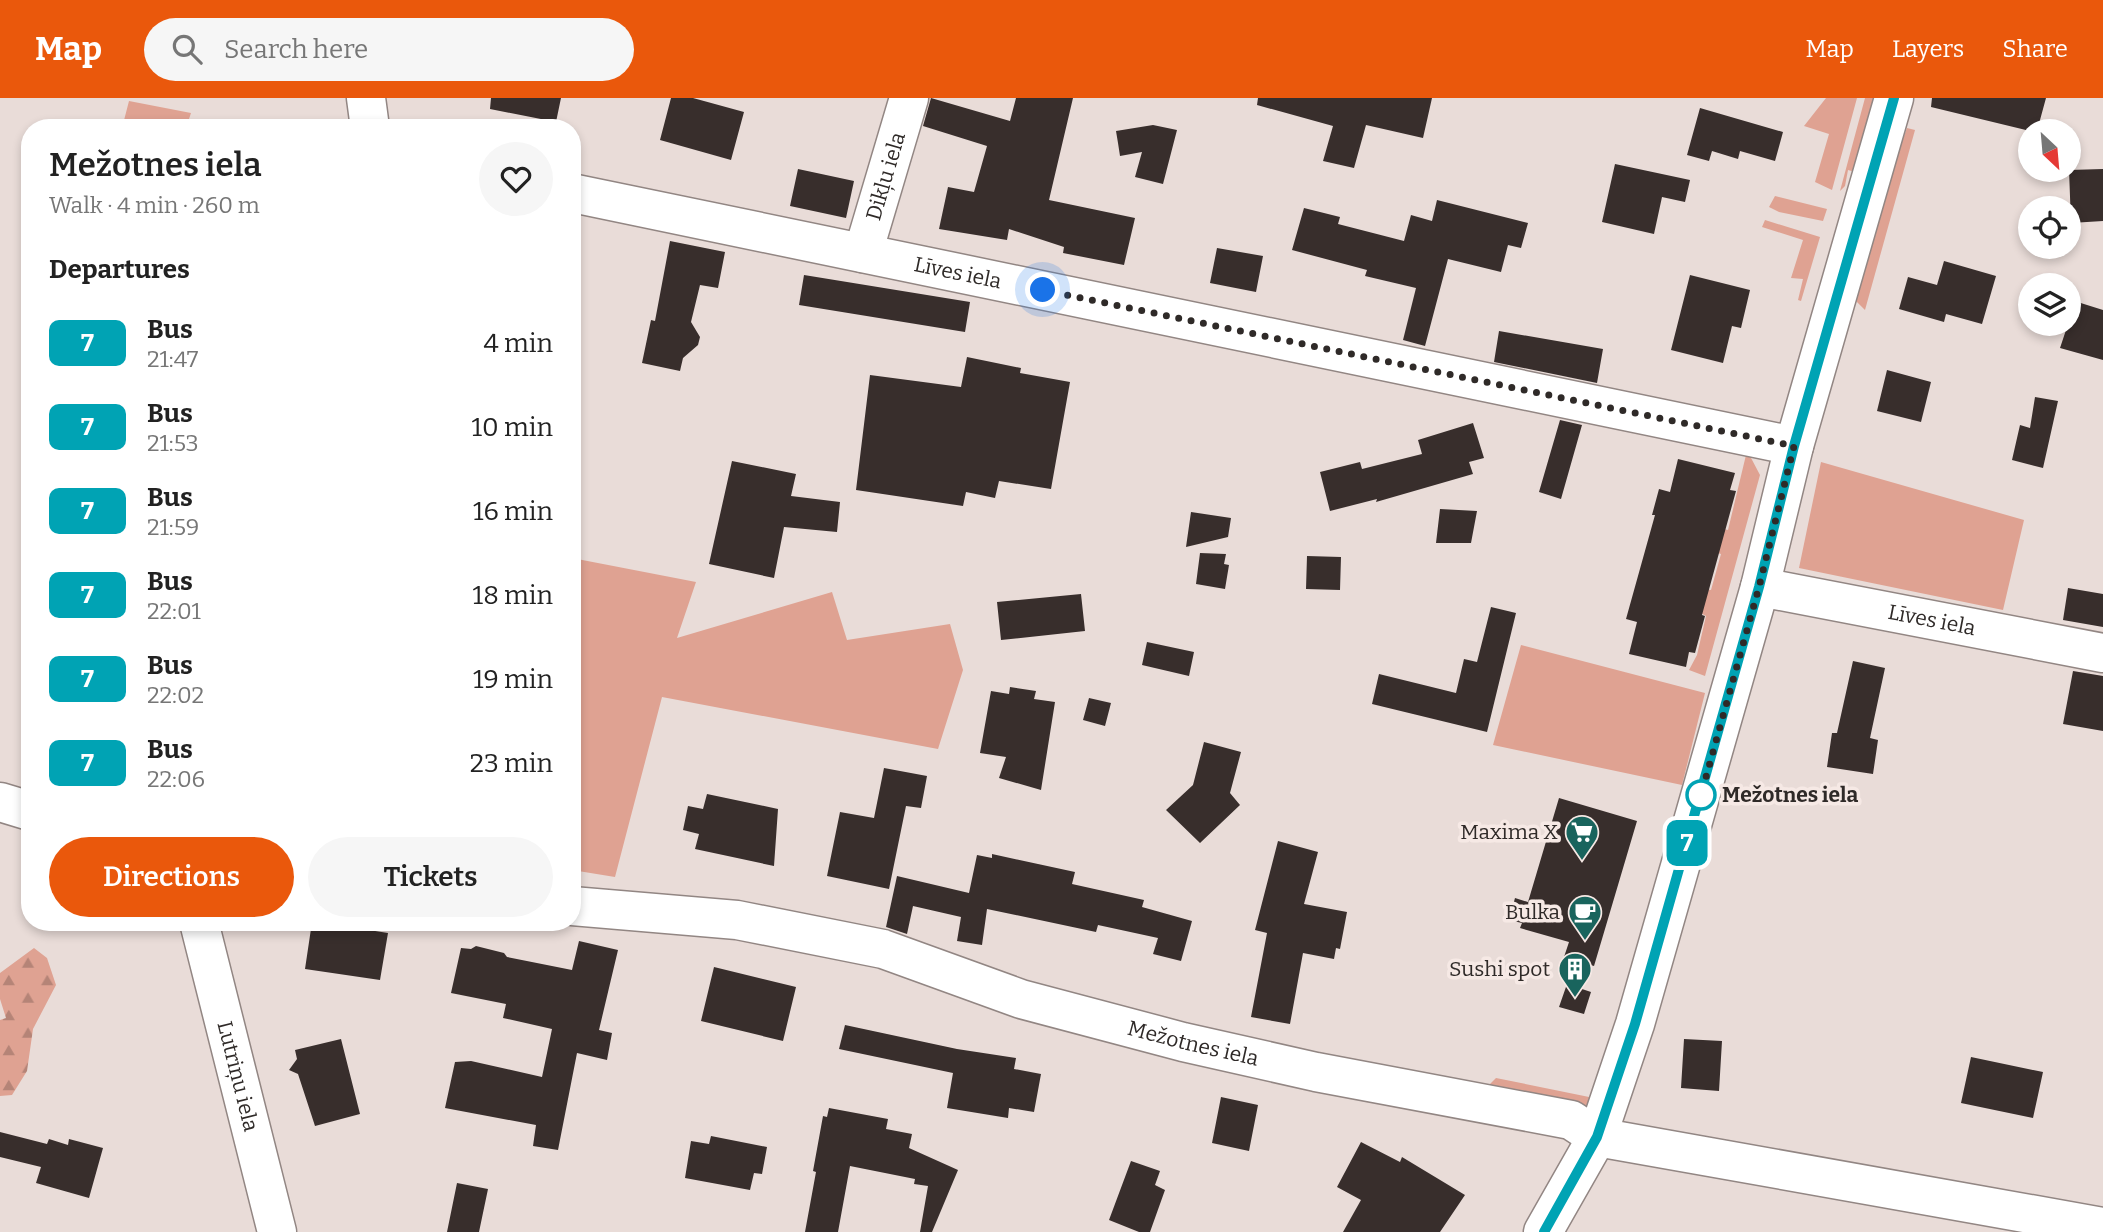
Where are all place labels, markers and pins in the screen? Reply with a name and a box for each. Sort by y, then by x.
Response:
marker: Mežotnes iela [1686,780,1716,810]
place label: Mežotnes iela [1722,782,1858,808]
supermarket icon: Maxima X [1563,813,1601,862]
place label: Maxima X [1460,819,1558,845]
cafe icon: Bulka [1566,893,1604,942]
place label: Bulka [1505,899,1561,925]
building icon: Sushi spot [1556,950,1594,999]
place label: Sushi spot [1449,956,1550,982]

